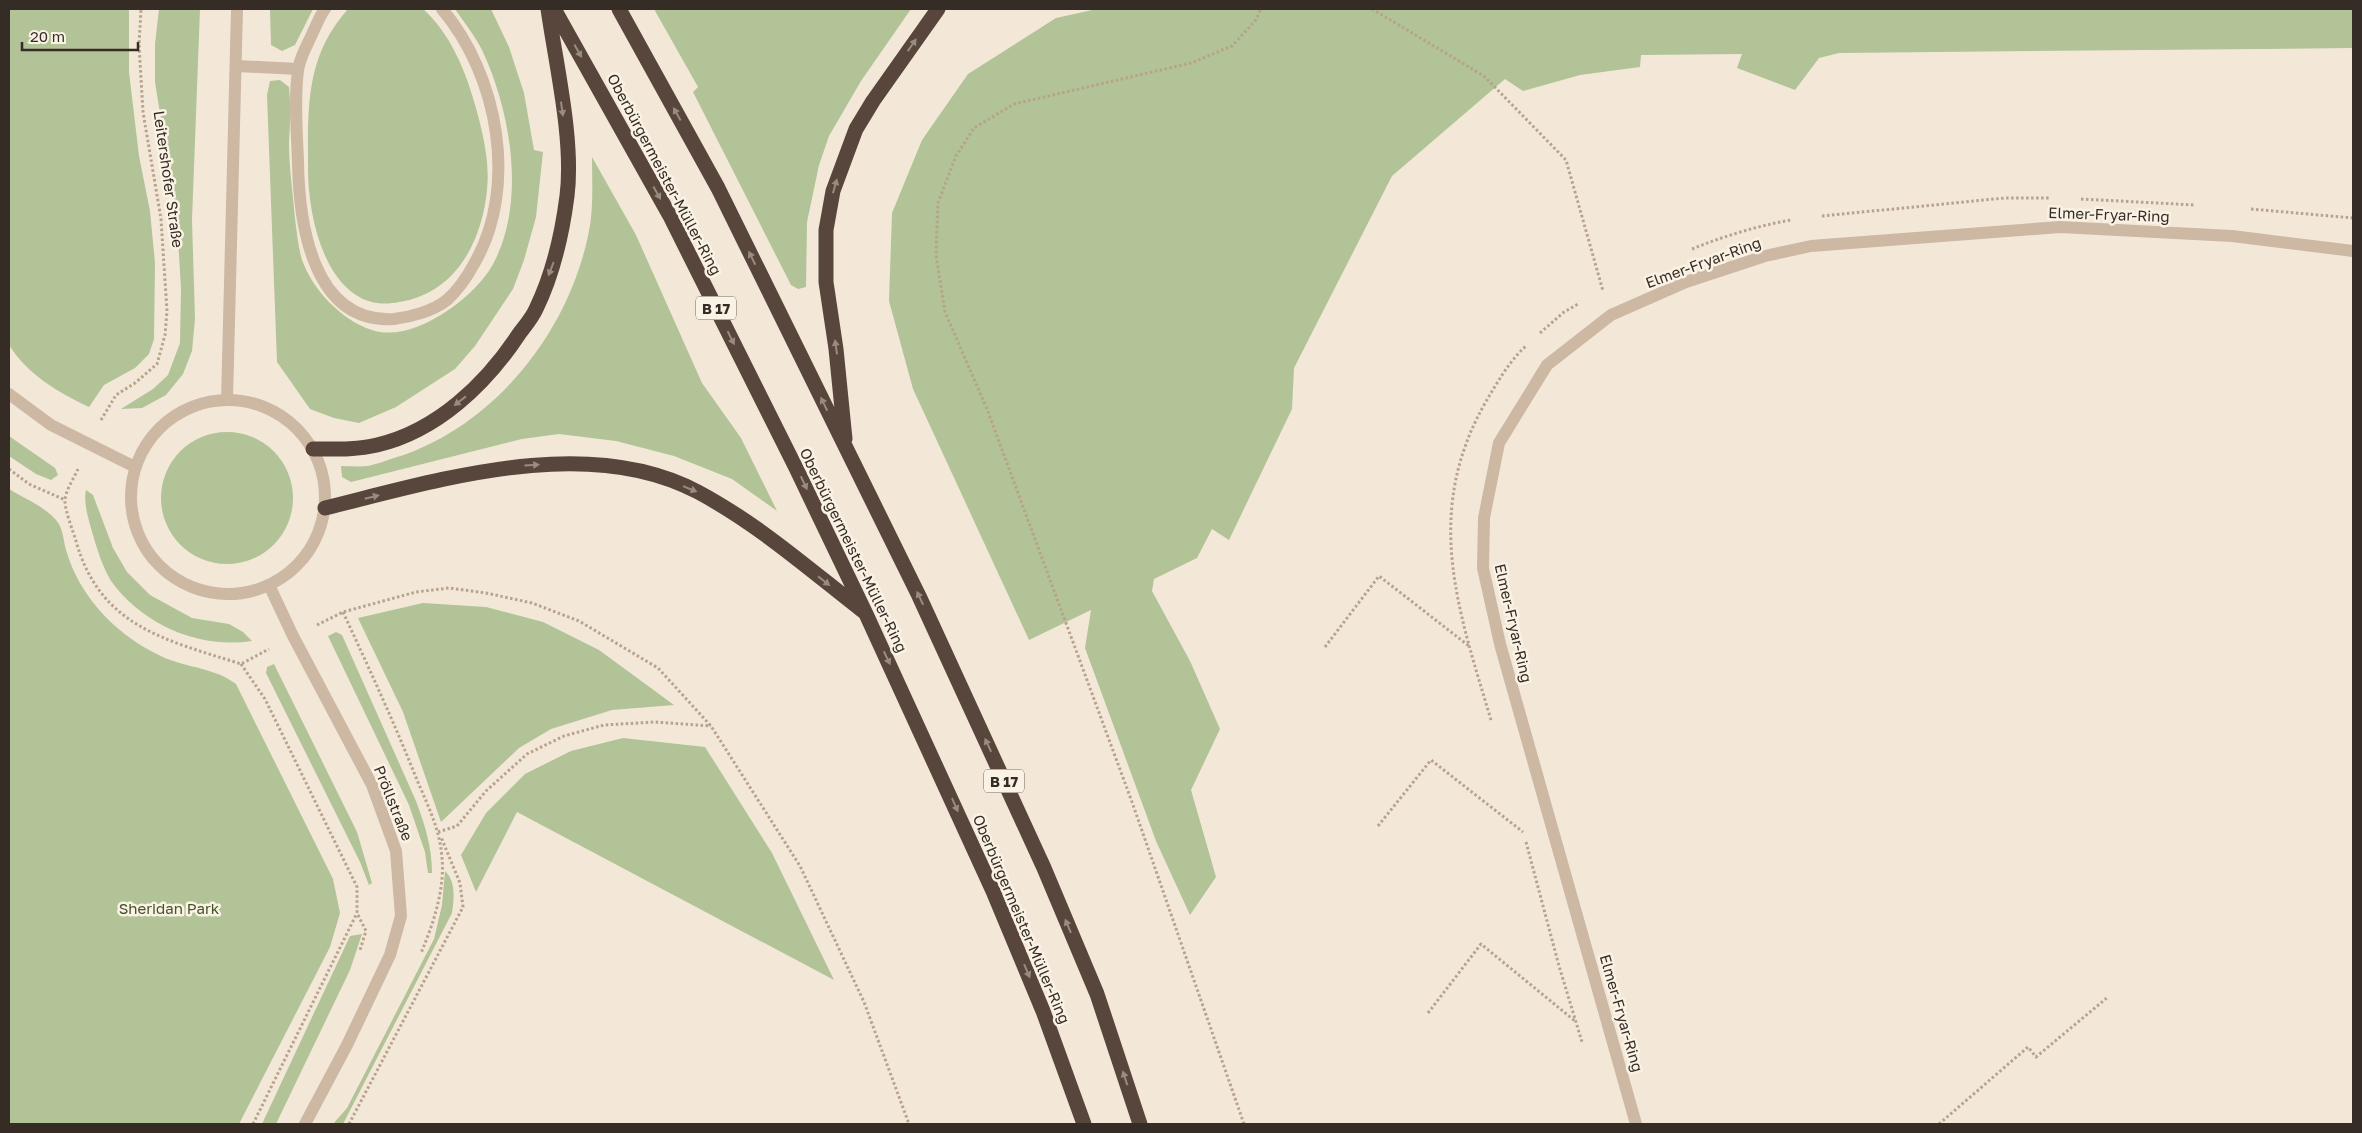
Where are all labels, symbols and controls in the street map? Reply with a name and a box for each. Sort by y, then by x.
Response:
scale bar [22,20,139,52]
text: 20 m [30,27,65,45]
one-way arrow [907,38,917,52]
one-way arrow [573,45,582,58]
street label: Oberbürgermeister-Müller-Ring [604,70,726,278]
one-way arrow [559,101,567,117]
one-way arrow [673,107,681,122]
street label: Leitershofer Straße [150,109,188,249]
one-way arrow [831,179,839,194]
one-way arrow [653,186,662,199]
street label: Elmer-Fryar-Ring [2048,203,2170,225]
street label: Elmer-Fryar-Ring [1643,233,1763,291]
one-way arrow [748,251,757,266]
one-way arrow [547,262,555,277]
road number: B 17 [696,296,736,320]
one-way arrow [727,330,735,345]
one-way arrow [832,339,840,355]
one-way arrow [453,396,467,406]
one-way arrow [820,397,828,411]
street label: Oberbürgermeister-Müller-Ring [797,445,911,655]
one-way arrow [524,461,540,469]
one-way arrow [800,476,808,490]
one-way arrow [683,485,698,493]
one-way arrow [365,492,380,500]
street label: Elmer-Fryar-Ring [1492,562,1536,684]
one-way arrow [817,575,830,586]
one-way arrow [915,591,923,605]
one-way arrow [883,651,891,665]
one-way arrow [983,738,991,752]
street label: Pröllstraße [371,763,417,844]
road number: B 17 [984,769,1024,792]
one-way arrow [951,798,959,812]
street label: Oberbürgermeister-Müller-Ring [970,812,1074,1026]
park label: Sheridan Park [119,899,220,917]
one-way arrow [1064,919,1072,933]
street label: Elmer-Fryar-Ring [1597,952,1647,1074]
one-way arrow [1023,963,1031,978]
one-way arrow [1120,1070,1128,1085]

